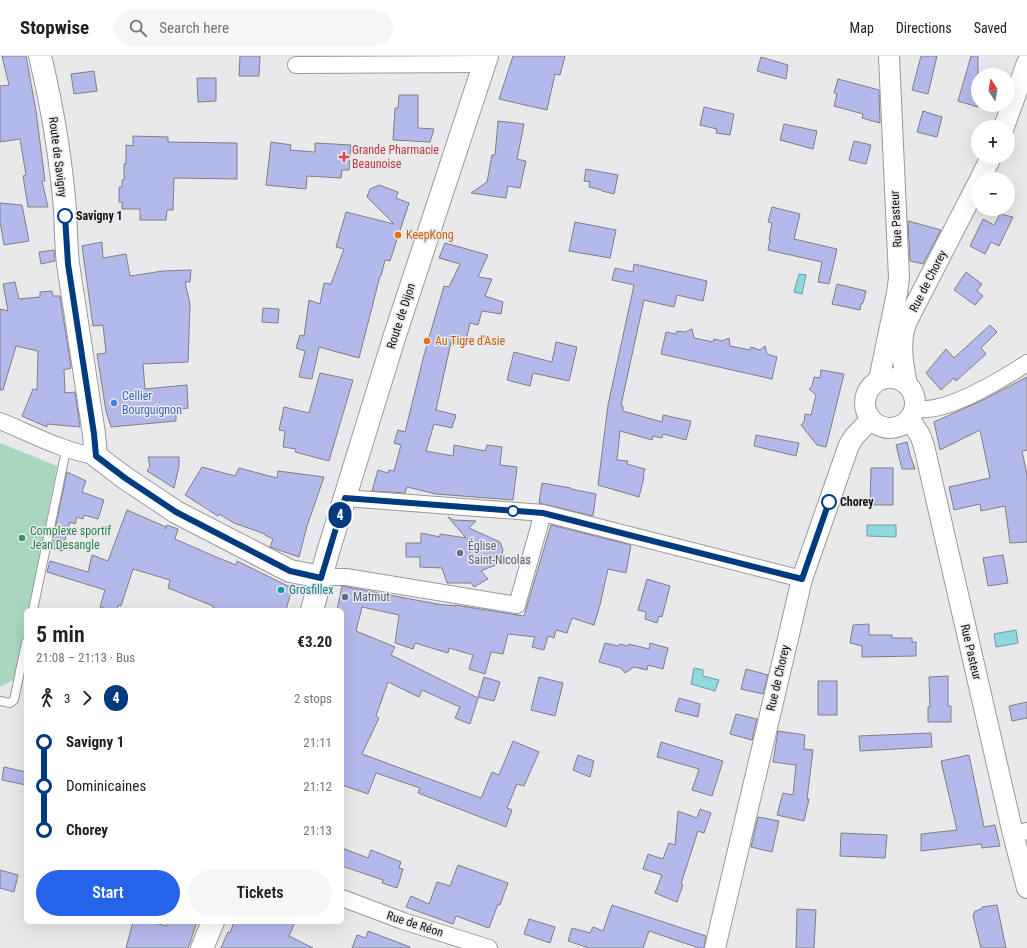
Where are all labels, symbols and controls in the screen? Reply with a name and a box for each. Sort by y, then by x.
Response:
search box [113,10,393,46]
text: Stopwise [20,16,89,39]
icon: search [127,17,149,39]
text: Search here [159,19,229,37]
text: Map [850,20,874,36]
text: Directions [896,20,952,36]
text: Saved [974,20,1007,36]
north arrow [971,68,1015,112]
map controls [971,68,1015,216]
street label: Route de Savigny [46,116,70,198]
button: + [971,120,1015,164]
place label: Grande Pharmacie Beaunoise [352,143,439,171]
marker: Grande Pharmacie Beaunoise [339,152,349,162]
button: − [971,172,1015,216]
street label: Rue Pasteur [888,190,904,248]
marker: Savigny 1 [57,208,73,224]
place label: Savigny 1 [76,209,123,223]
place label: KeepKong [406,228,454,242]
marker: KeepKong [393,230,403,240]
street label: Rue de Chorey [906,248,950,314]
street label: Route de Dijon [384,281,418,351]
place label: Au Tigre d'Asie [435,334,506,348]
marker: Au Tigre d'Asie [422,336,432,346]
place label: Cellier Bourguignon [122,389,182,417]
marker: Cellier Bourguignon [109,398,119,408]
marker: Chorey [821,494,837,510]
place label: Chorey [840,495,874,509]
line badge: 4 [327,502,353,528]
unlabelled marker [507,505,519,517]
text: 4 [336,507,344,523]
place label: Complexe sportif Jean Desangle [30,524,111,552]
marker: Complexe sportif Jean Desangle [17,533,27,543]
place label: Église Saint-Nicolas [468,538,531,567]
marker: Église Saint-Nicolas [455,548,465,558]
place label: Grosfillex [289,583,333,597]
marker: Grosfillex [276,585,286,595]
place label: Matmut [353,590,390,604]
marker: Matmut [340,592,350,602]
text: 5 min [36,622,85,647]
street label: Rue Pasteur [958,623,984,682]
text: €3.20 [297,633,332,651]
street label: Rue de Chorey [764,643,792,713]
text: 21:08 – 21:13 · Bus [36,650,135,665]
icon: walk [36,687,58,709]
icon: forward [76,687,98,709]
text: 4 [112,690,120,706]
text: 3 [64,691,70,706]
text: 2 stops [294,691,332,706]
text: Savigny 1 [66,733,124,751]
text: 21:11 [303,735,332,750]
text: Dominicaines [66,777,146,795]
text: 21:12 [303,779,332,794]
text: Chorey [66,821,108,839]
text: 21:13 [303,823,332,838]
button: Start [36,870,180,916]
button: Tickets [188,870,332,916]
street label: Rue de Réon [385,908,445,940]

